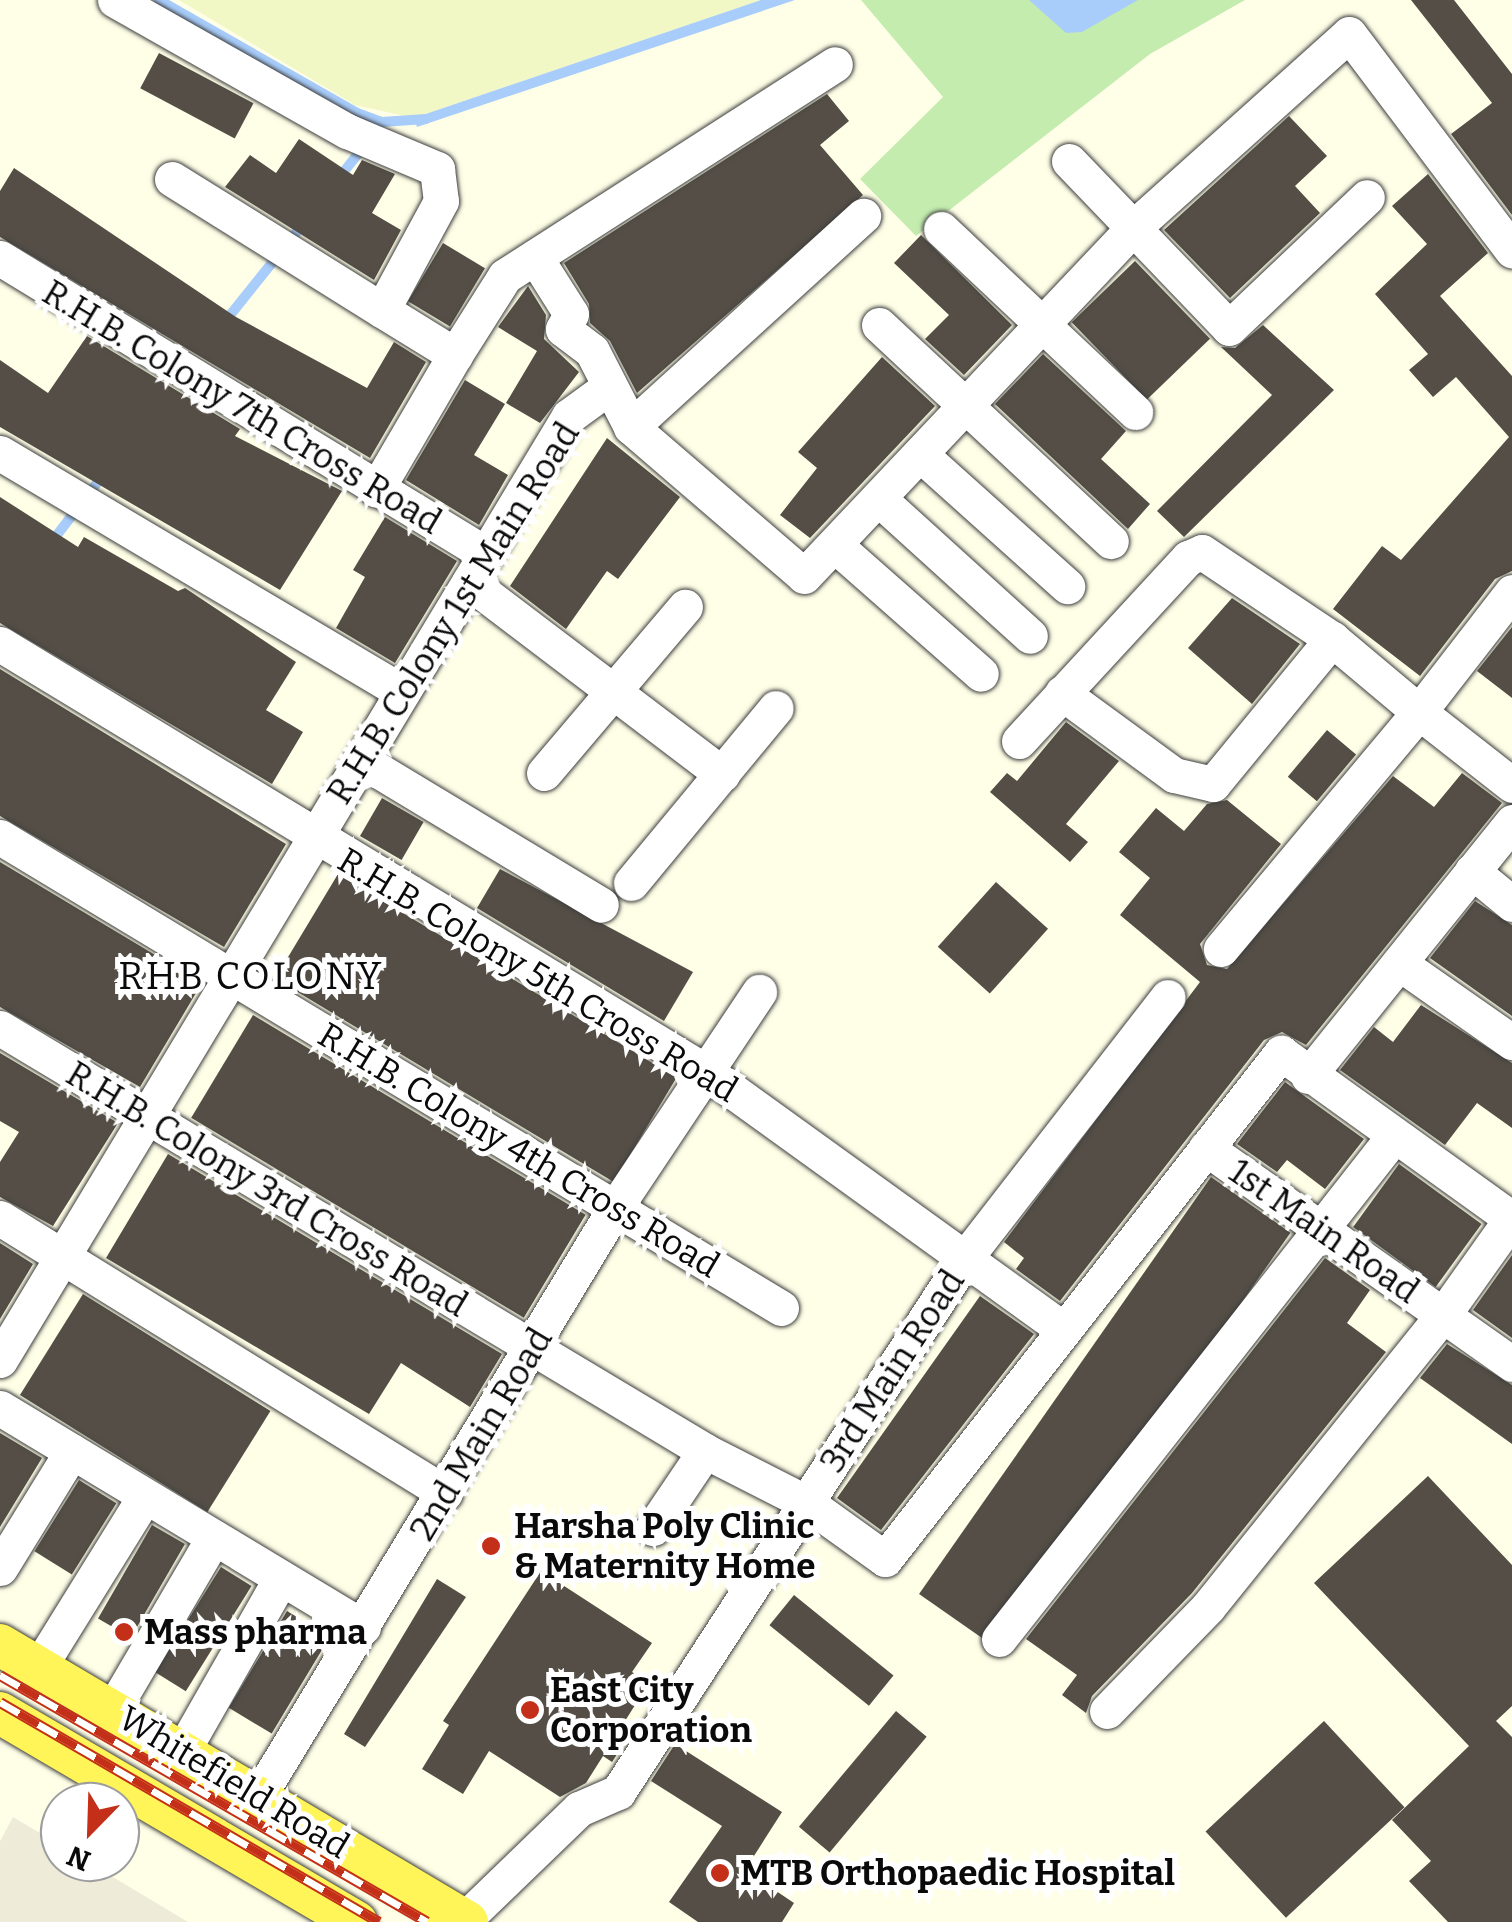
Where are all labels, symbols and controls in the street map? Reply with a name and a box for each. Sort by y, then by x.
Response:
street label: R.H.B. Colony 7th Cross Road [35,271,449,543]
street label: R.H.B. Colony 1st Main Road [318,414,588,812]
street label: R.H.B. Colony 5th Cross Road [331,839,745,1111]
district label: RHB COLONY [118,954,384,1000]
street label: R.H.B. Colony 4th Cross Road [311,1013,727,1287]
street label: R.H.B. Colony 3rd Cross Road [59,1052,475,1326]
street label: 1st Main Road [1221,1150,1427,1312]
street label: 3rd Main Road [811,1262,973,1480]
street label: 2nd Main Road [401,1320,561,1548]
place label: Harsha Poly Clinic & Maternity Home [514,1505,815,1587]
marker: Harsha Poly Clinic & Maternity Home [478,1533,504,1559]
place label: Mass pharma [144,1611,367,1653]
marker: Mass pharma [113,1621,135,1643]
place label: East City Corporation [550,1669,752,1751]
street label: Whitefield Road [111,1697,357,1867]
marker: East City Corporation [519,1699,541,1721]
north arrow [40,1782,140,1882]
text: N [62,1839,95,1878]
place label: MTB Orthopaedic Hospital [740,1852,1175,1894]
marker: MTB Orthopaedic Hospital [709,1862,731,1884]

